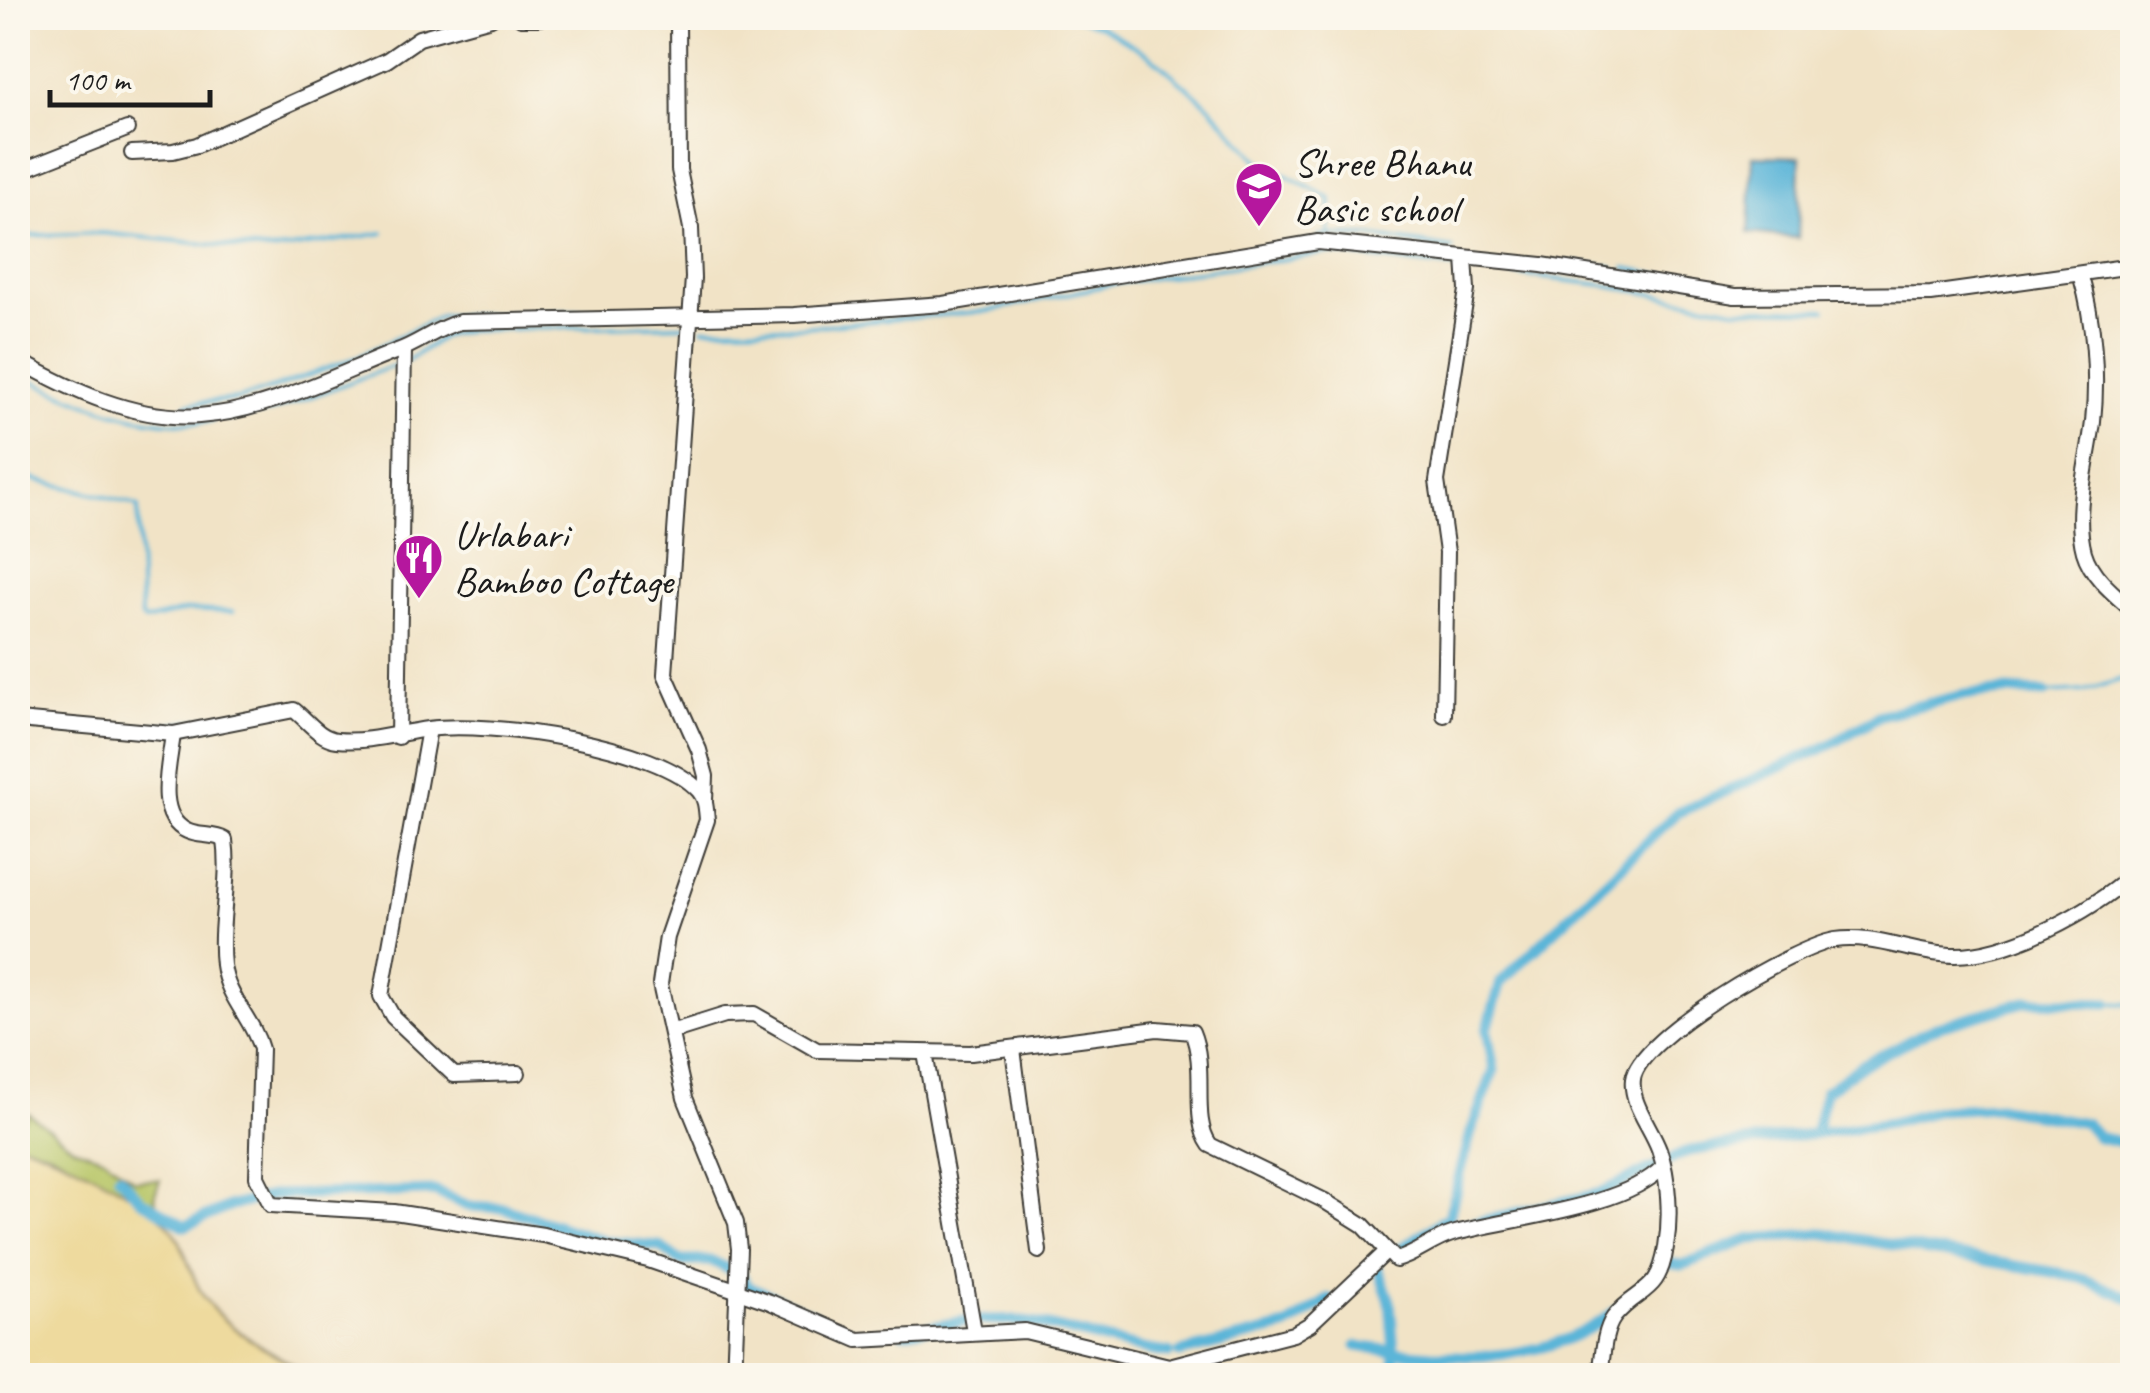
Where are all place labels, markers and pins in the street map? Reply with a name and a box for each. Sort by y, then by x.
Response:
place label: Shree Bhanu Basic school [1294,138,1473,234]
school or university icon: Shree Bhanu Basic school [1233,160,1285,228]
place label: Urlabari Bamboo Cottage [454,510,676,606]
restaurant icon: Urlabari Bamboo Cottage [393,532,445,600]

